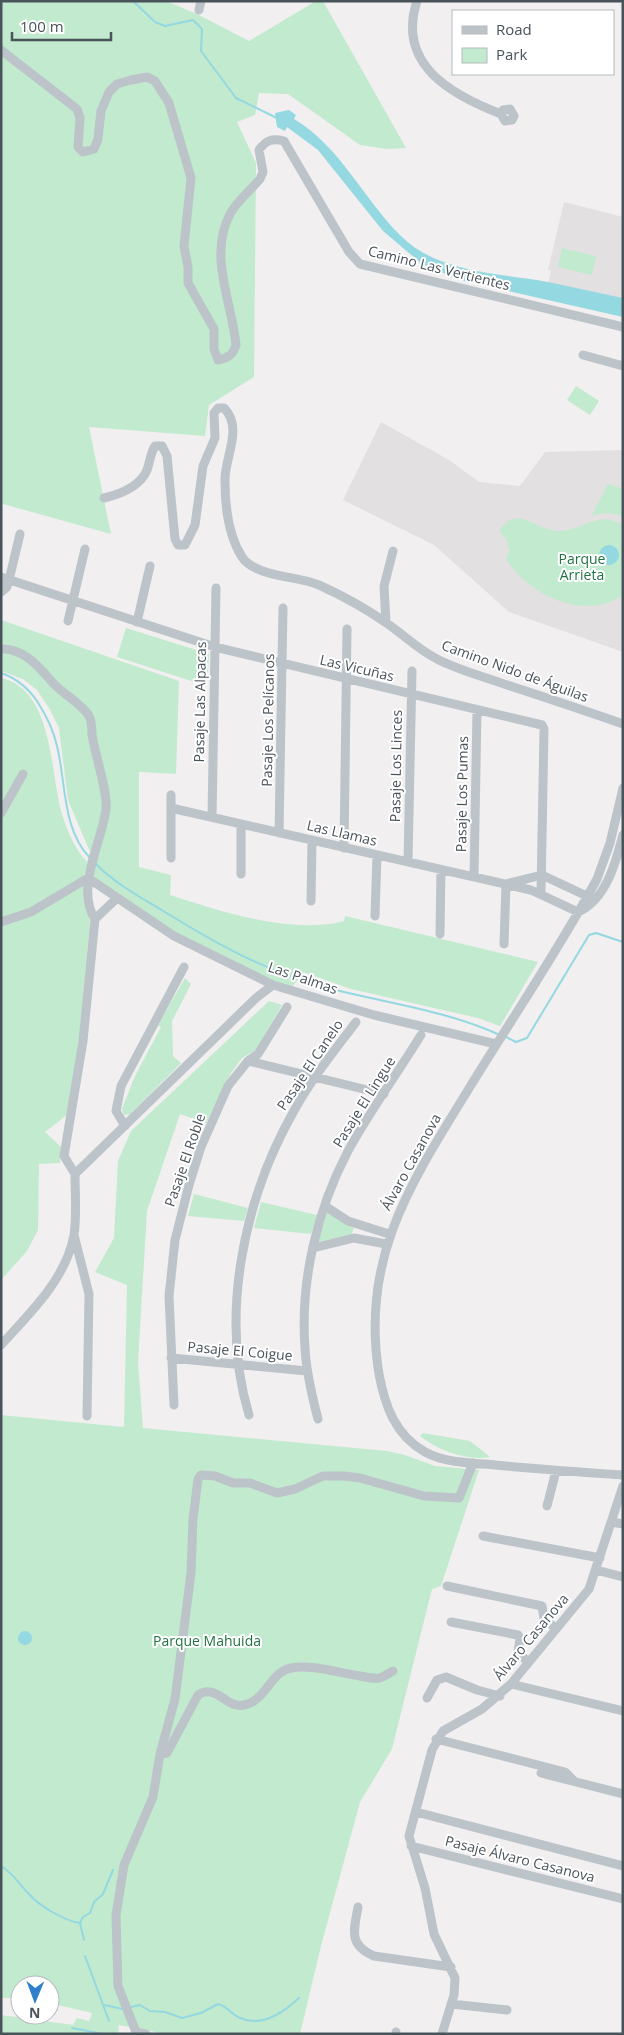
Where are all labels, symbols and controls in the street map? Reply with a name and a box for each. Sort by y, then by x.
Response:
scale bar [12,10,111,42]
legend [452,10,614,75]
text: 100 m [20,16,64,36]
text: Road [496,19,532,39]
text: Park [496,44,527,64]
street label: Camino Las Vertientes [366,241,512,294]
park label: Parque Arrieta [559,549,606,584]
street label: Camino Nido de Águilas [439,635,592,706]
street label: Pasaje Las Alpacas [189,641,210,763]
street label: Las Vicuñas [318,650,396,685]
street label: Pasaje Los Pelícanos [257,653,278,787]
street label: Pasaje Los Linces [385,709,406,822]
street label: Pasaje Los Pumas [451,735,472,852]
street label: Las Llamas [305,815,379,850]
street label: Las Palmas [266,957,341,998]
street label: Pasaje El Canelo [272,1016,347,1114]
street label: Pasaje El Lingue [328,1052,399,1151]
street label: Pasaje El Roble [160,1110,209,1209]
street label: Álvaro Casanova [376,1110,445,1213]
street label: Pasaje El Coigue [187,1336,294,1365]
street label: Álvaro Casanova [489,1589,573,1684]
park label: Parque Mahuida [153,1631,261,1650]
street label: Pasaje Álvaro Casanova [443,1831,597,1886]
north arrow [10,1975,60,2025]
text: N [29,2004,41,2023]

